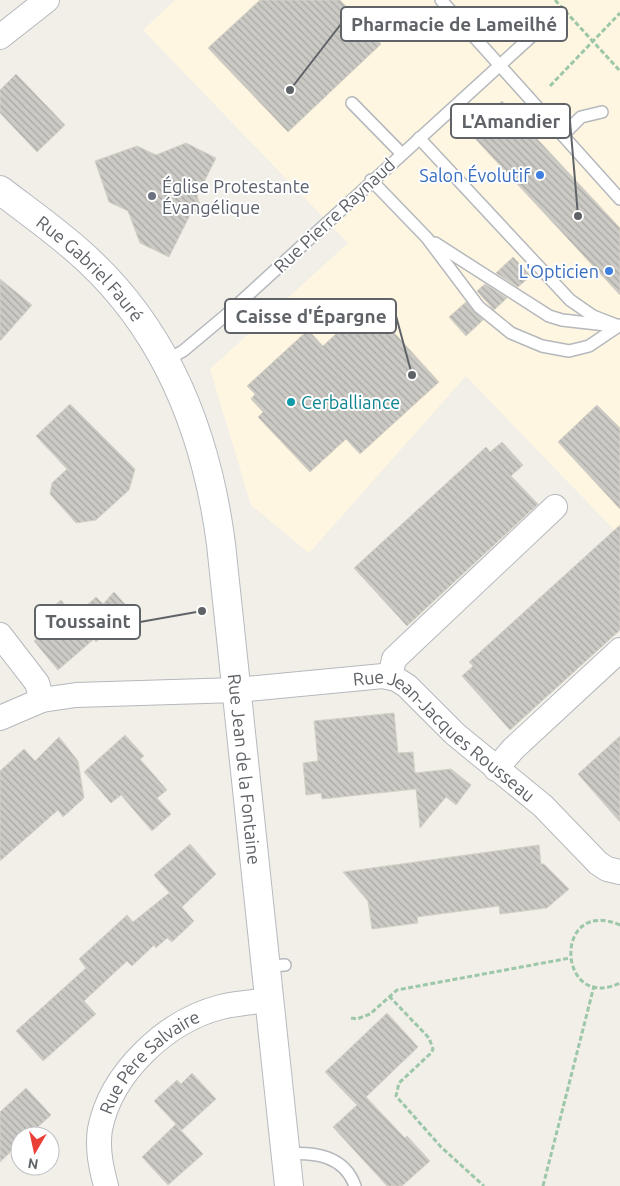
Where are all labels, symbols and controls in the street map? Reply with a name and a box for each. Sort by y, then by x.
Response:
callout: Pharmacie de Lameilhé [341,7,567,41]
text: Pharmacie de Lameilhé [351,13,557,35]
callout: L'Amandier [451,104,570,138]
text: L'Amandier [462,110,561,132]
street label: Rue Pierre Raynaud [270,154,398,276]
place label: Salon Évolutif [419,164,530,185]
marker: Salon Évolutif [534,169,546,181]
place label: Église Protestante Évangélique [162,175,310,217]
marker: Église Protestante Évangélique [146,190,158,202]
street label: Rue Gabriel Fauré [33,211,148,325]
place label: L'Opticien [519,261,599,281]
marker: L'Opticien [603,265,615,277]
callout: Caisse d'Épargne [225,299,396,333]
text: Caisse d'Épargne [235,305,387,327]
place label: Cerballiance [301,392,400,412]
marker: Cerballiance [285,396,297,408]
callout: Toussaint [35,605,140,639]
text: Toussaint [45,610,131,632]
street label: Rue Jean-Jacques Rousseau [352,666,539,805]
street label: Rue Jean de la Fontaine [225,673,265,866]
street label: Rue Père Salvaire [95,1006,203,1117]
north arrow [10,1126,60,1176]
text: N [27,1155,39,1173]

